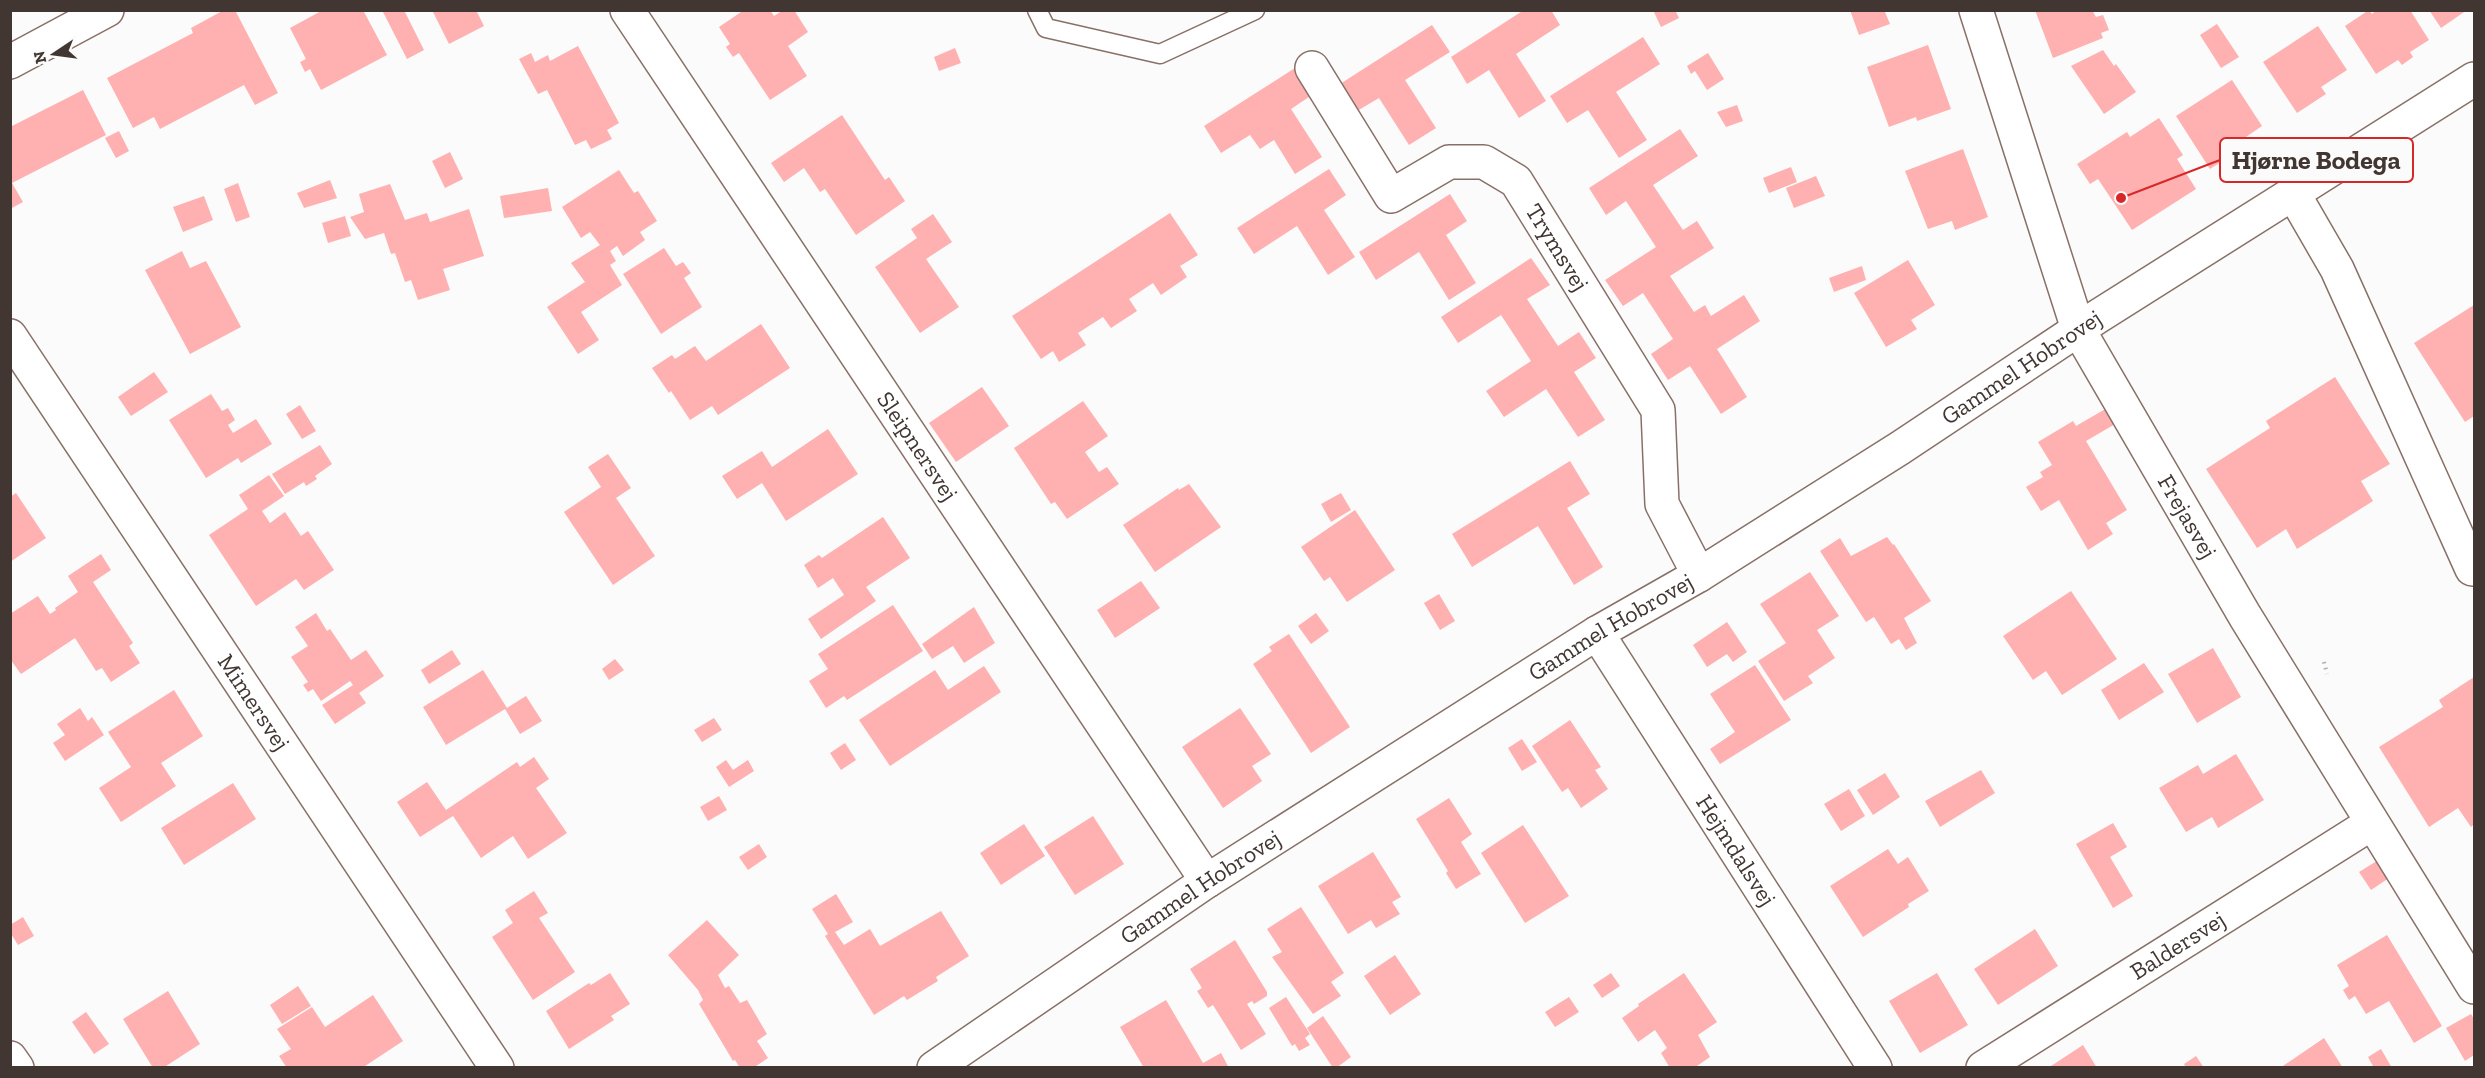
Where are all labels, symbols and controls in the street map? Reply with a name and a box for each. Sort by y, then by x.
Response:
north arrow [24,24,84,84]
text: N [29,49,50,65]
callout: Hjørne Bodega [2220,138,2413,182]
text: Hjørne Bodega [2231,144,2401,176]
street label: Trymsvej [1520,198,1596,296]
street label: Gammel Hobrovej [1935,303,2107,431]
street label: Sleipnersvej [871,386,965,506]
street label: Frejasvej [2152,469,2223,563]
street label: Gammel Hobrovej [1523,566,1698,687]
street label: Mimersvej [212,648,297,756]
street label: Hejmdalsvej [1690,789,1783,911]
street label: Gammel Hobrovej [1114,823,1286,950]
street label: Baldersvej [2124,904,2230,986]

